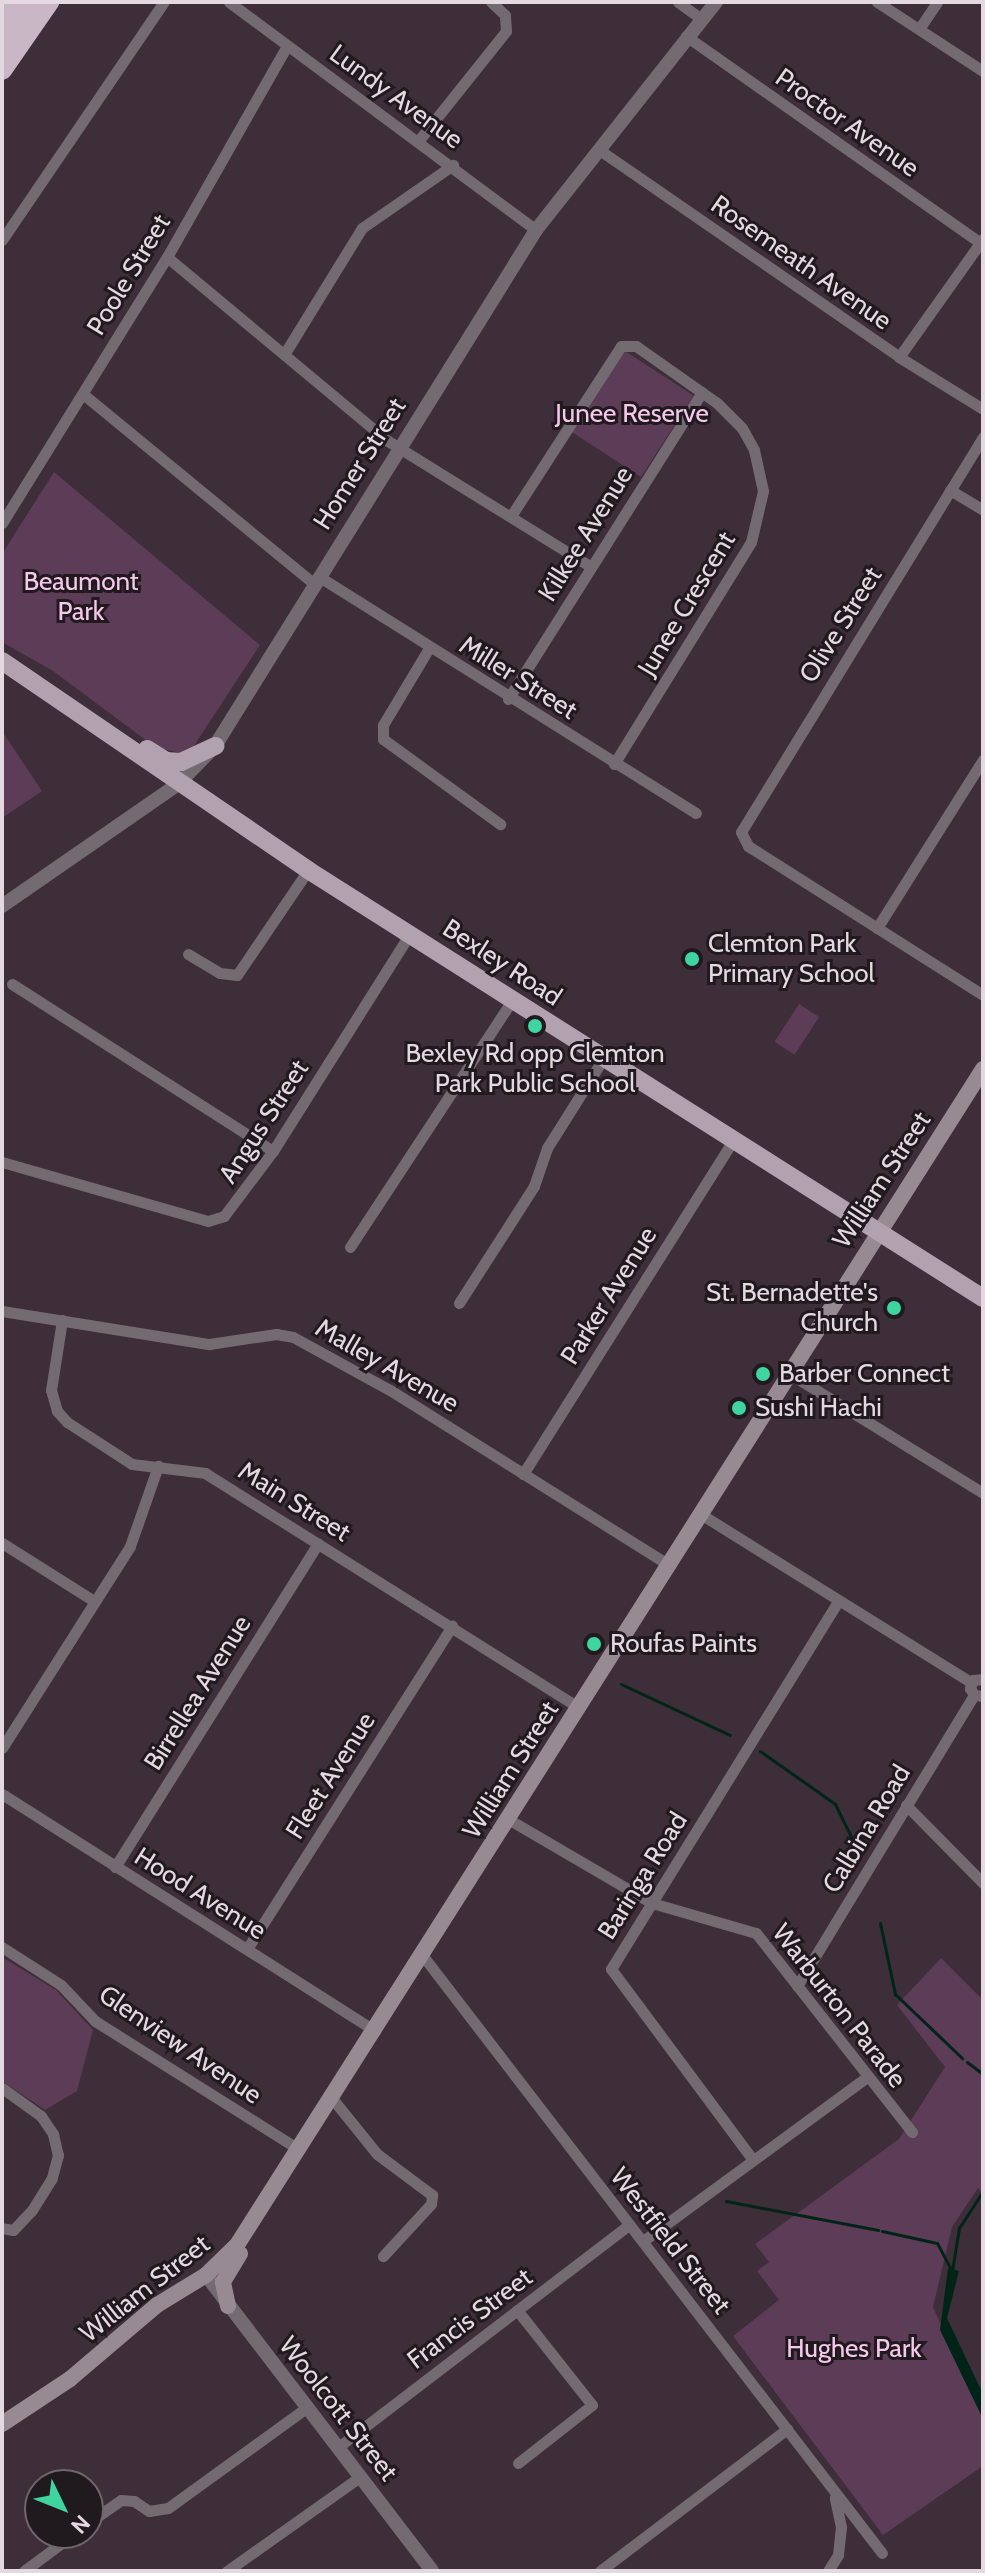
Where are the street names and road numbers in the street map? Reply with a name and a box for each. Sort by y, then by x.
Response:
street label: Lundy Avenue [323,38,469,156]
street label: Proctor Avenue [769,62,925,184]
street label: Rosemeath Avenue [705,189,897,337]
street label: Poole Street [81,209,177,341]
street label: Homer Street [307,392,413,536]
street label: Kilkee Avenue [532,461,640,607]
street label: Junee Crescent [632,526,742,682]
street label: Olive Street [793,562,889,688]
street label: Miller Street [453,630,583,726]
street label: Bexley Road [437,913,567,1013]
street label: Angus Street [213,1055,315,1189]
street label: William Street [827,1106,937,1254]
street label: Parker Avenue [554,1222,664,1370]
street label: Malley Avenue [310,1312,464,1420]
street label: Main Street [232,1455,356,1549]
street label: Birrellea Avenue [138,1610,258,1776]
street label: William Street [457,1696,565,1844]
street label: Fleet Avenue [280,1707,382,1845]
street label: Calbina Road [817,1759,917,1899]
street label: Baringa Road [592,1807,694,1945]
street label: Hood Avenue [128,1841,272,1947]
street label: Warburton Parade [765,1918,913,2094]
street label: Glenview Avenue [93,1979,267,2111]
street label: Westfield Street [603,2162,737,2320]
street label: William Street [74,2229,216,2349]
street label: Francis Street [401,2262,539,2376]
street label: Woolcott Street [272,2331,404,2487]

